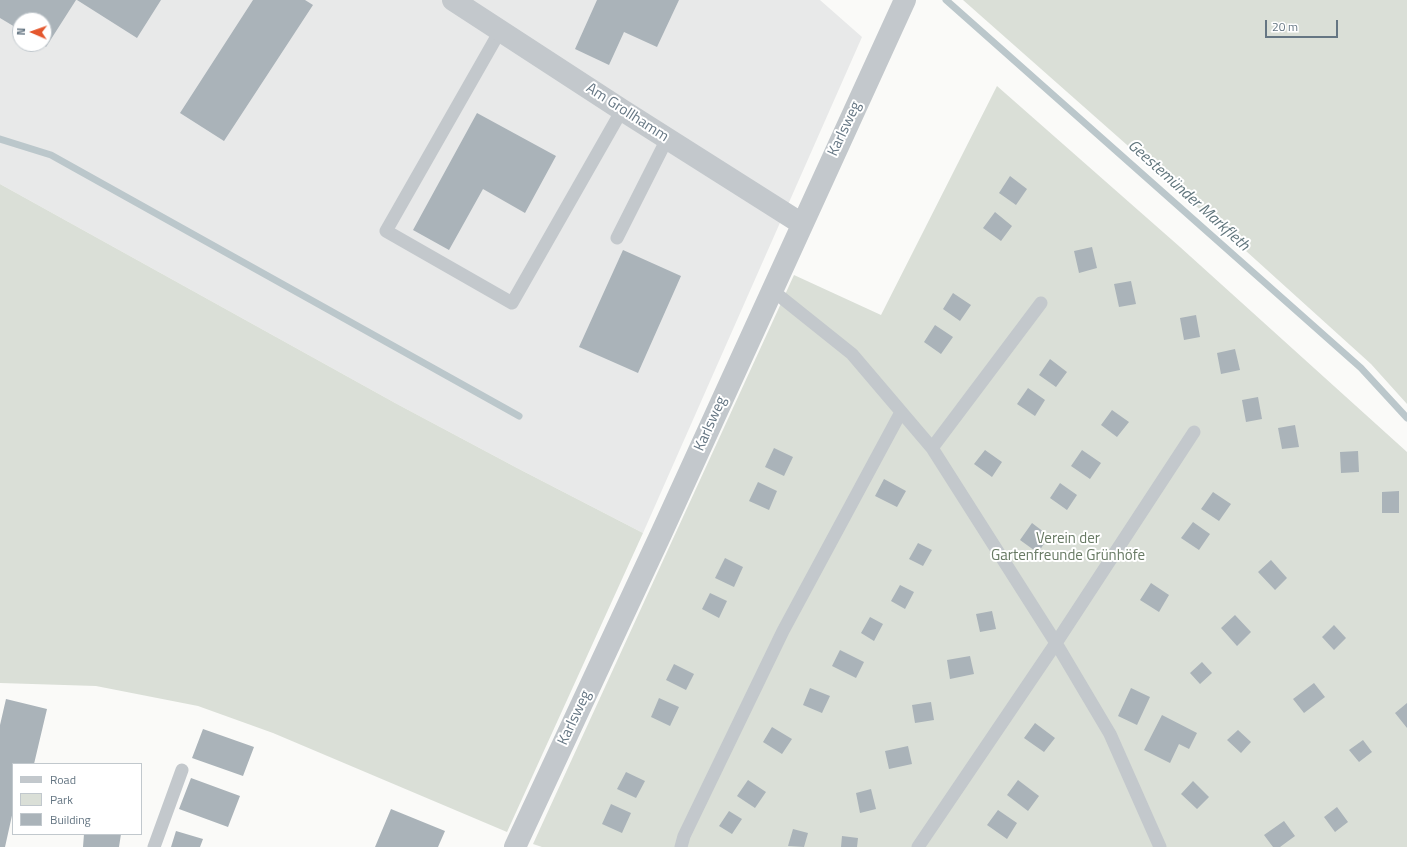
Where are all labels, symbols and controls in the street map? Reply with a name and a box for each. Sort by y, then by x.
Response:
north arrow [12,12,52,52]
scale bar [1267,12,1340,38]
text: 20 m [1272,17,1298,36]
text: N [13,28,29,36]
street label: Am Grollhamm [582,80,672,146]
street label: Karlsweg [825,99,865,159]
water label: Geestemünder Markfleth [1123,136,1253,256]
street label: Karlsweg [691,394,731,454]
park label: Verein der Gartenfreunde Grünhöfe [991,530,1145,565]
street label: Karlsweg [555,688,595,748]
legend [12,763,142,835]
text: Road [50,770,76,789]
text: Park [50,790,73,809]
text: Building [50,810,91,829]

